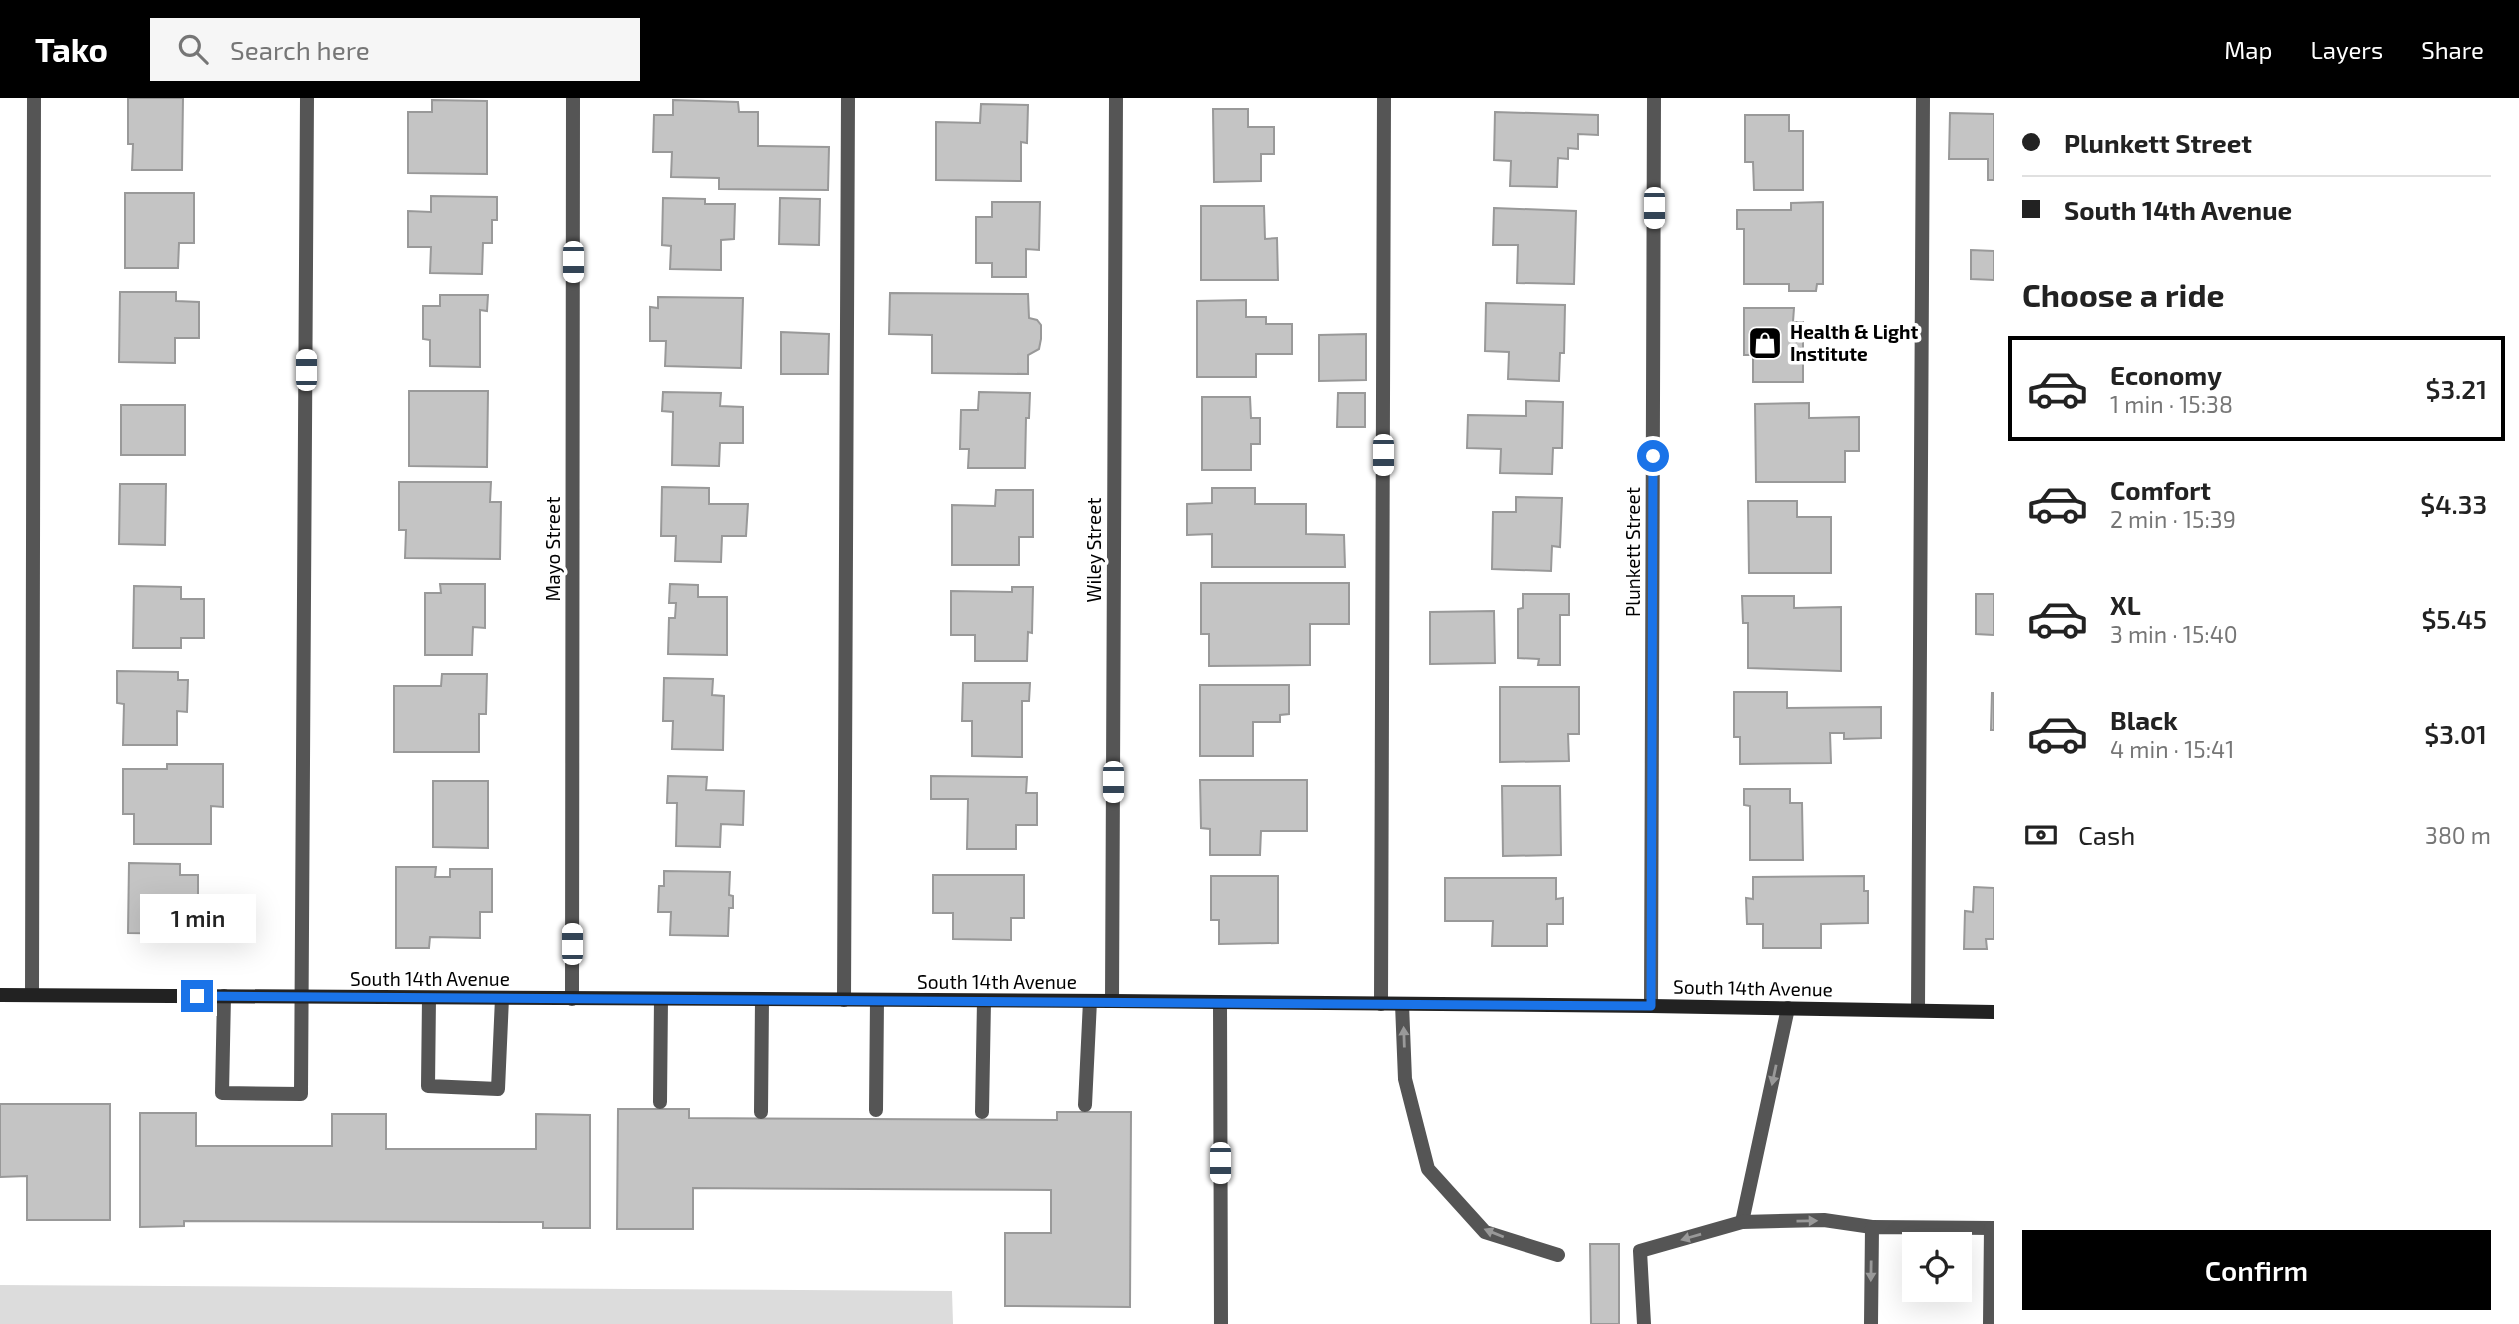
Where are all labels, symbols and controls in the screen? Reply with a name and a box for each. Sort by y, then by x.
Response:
search box [150,18,640,81]
text: Tako [35,29,108,69]
icon: search [174,30,212,68]
text: Search here [230,34,370,65]
text: Map [2224,35,2272,64]
text: Layers [2310,35,2383,64]
text: Share [2421,35,2484,64]
text: Plunkett Street [2064,127,2252,158]
car [1644,187,1665,229]
text: South 14th Avenue [2064,194,2292,225]
car [563,241,584,283]
text: Choose a ride [2022,275,2225,313]
place label: Health & Light Institute [1790,320,1919,365]
shop icon: Health & Light Institute [1746,324,1784,362]
car [296,349,317,391]
icon: car [2026,357,2089,420]
text: Economy [2110,359,2222,390]
text: $3.21 [2426,373,2487,404]
text: 1 min · 15:38 [2110,390,2233,418]
car [1373,434,1394,476]
route start [1637,440,1669,472]
icon: car [2026,472,2089,535]
text: Comfort [2110,474,2211,505]
street label: Plunkett Street [1621,487,1644,617]
text: $4.33 [2420,488,2487,519]
street label: Mayo Street [541,497,564,601]
street label: Wiley Street [1082,497,1105,603]
text: 2 min · 15:39 [2110,505,2236,533]
icon: car [2026,587,2089,650]
text: XL [2110,589,2141,620]
text: $5.45 [2421,603,2487,634]
text: 3 min · 15:40 [2110,620,2238,648]
icon: car [2026,702,2089,765]
text: Black [2110,704,2178,735]
text: $3.01 [2424,718,2487,749]
text: 4 min · 15:41 [2110,735,2234,763]
car [1103,761,1124,803]
icon: cash [2022,816,2060,854]
text: Cash [2078,819,2135,850]
text: 380 m [2425,821,2491,849]
callout: 1 min [139,894,255,944]
text: 1 min [171,904,225,932]
car [562,923,583,965]
street label: South 14th Avenue [350,967,510,990]
street label: South 14th Avenue [917,970,1077,993]
street label: South 14th Avenue [1673,975,1833,1000]
route end [181,980,213,1012]
one-way arrow [1398,1026,1409,1048]
one-way arrow [1768,1064,1779,1086]
car [1210,1142,1231,1184]
one-way arrow [1797,1215,1819,1226]
one-way arrow [1483,1228,1504,1239]
button: Confirm [2022,1230,2491,1310]
one-way arrow [1680,1232,1701,1242]
map controls [1902,1232,1972,1302]
button: locate [1902,1232,1972,1302]
one-way arrow [1865,1260,1877,1282]

